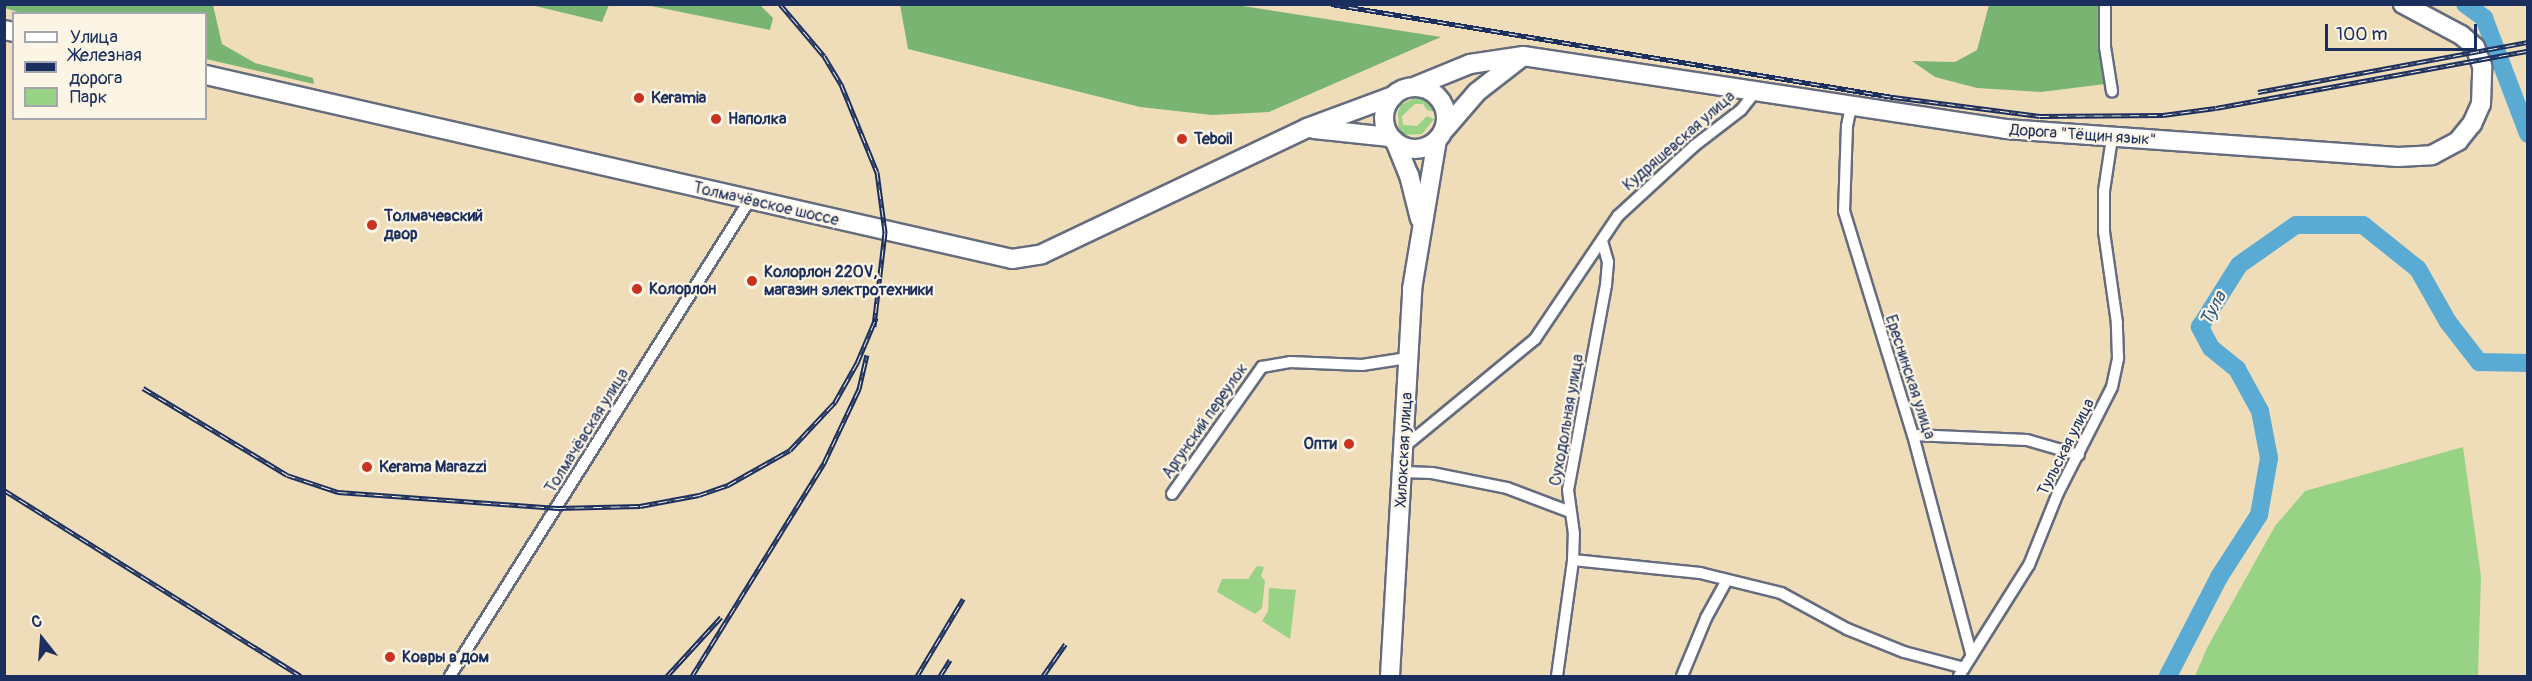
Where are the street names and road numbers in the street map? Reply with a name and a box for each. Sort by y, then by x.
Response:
street label: Кудряшевская улица [1619,87,1739,195]
street label: Дорога "Тёщин язык" [2009,120,2157,150]
street label: Толмачёвское шоссе [691,178,841,230]
street label: Ереснинская улица [1881,312,1939,442]
street label: Суходольная улица [1546,353,1588,487]
street label: Аргунский переулок [1158,360,1252,482]
street label: Толмачёвская улица [541,365,633,497]
street label: Хилокская улица [1391,392,1417,508]
street label: Тульская улица [2033,395,2099,499]

